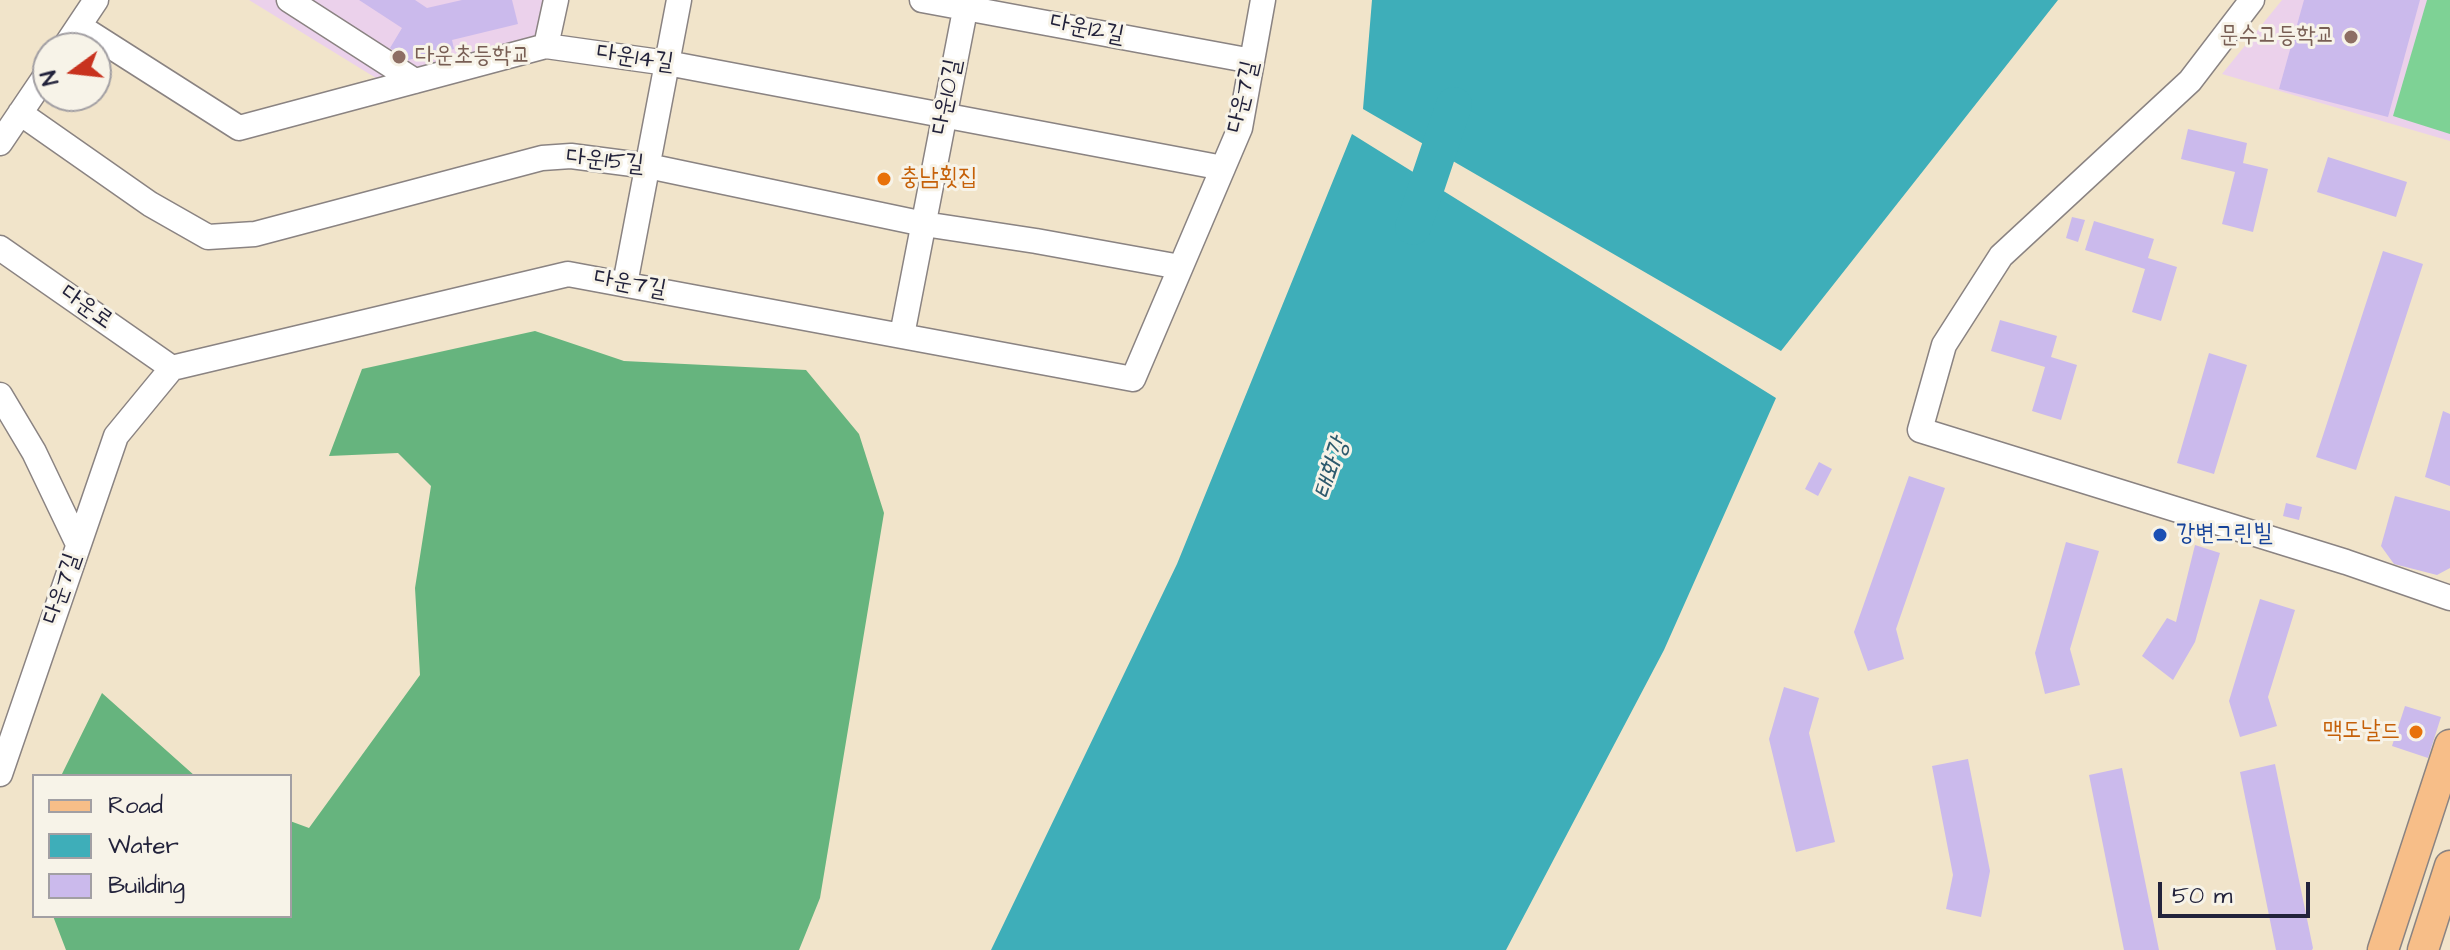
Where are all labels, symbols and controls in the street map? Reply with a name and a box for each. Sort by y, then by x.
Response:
street label: 다운12길 [1048,9,1126,51]
place label: 문수고등학교 [2219,23,2335,51]
marker: 문수고등학교 [2342,28,2360,46]
north arrow [32,32,112,112]
street label: 다운14길 [595,39,675,79]
place label: 다운초등학교 [415,43,531,71]
marker: 다운초등학교 [390,48,408,66]
street label: 다운10길 [927,57,969,137]
street label: 다운7길 [1222,58,1266,136]
text: N [34,67,67,89]
street label: 다운15길 [565,144,645,180]
place label: 충남횟집 [900,165,977,193]
marker: 충남횟집 [875,170,893,188]
street label: 다운7길 [592,265,668,305]
street label: 다운로 [54,280,118,336]
water label: 태화강 [1308,434,1358,504]
place label: 강변그린빌 [2176,521,2273,549]
marker: 강변그린빌 [2151,526,2169,544]
street label: 다운7길 [38,550,88,628]
place label: 맥도날드 [2323,718,2400,746]
marker: 맥도날드 [2407,723,2425,741]
legend [32,774,292,918]
text: Road [108,789,163,823]
text: Water [108,829,179,863]
scale bar [2162,866,2314,916]
text: Building [108,869,185,903]
text: 50 m [2172,879,2232,913]

